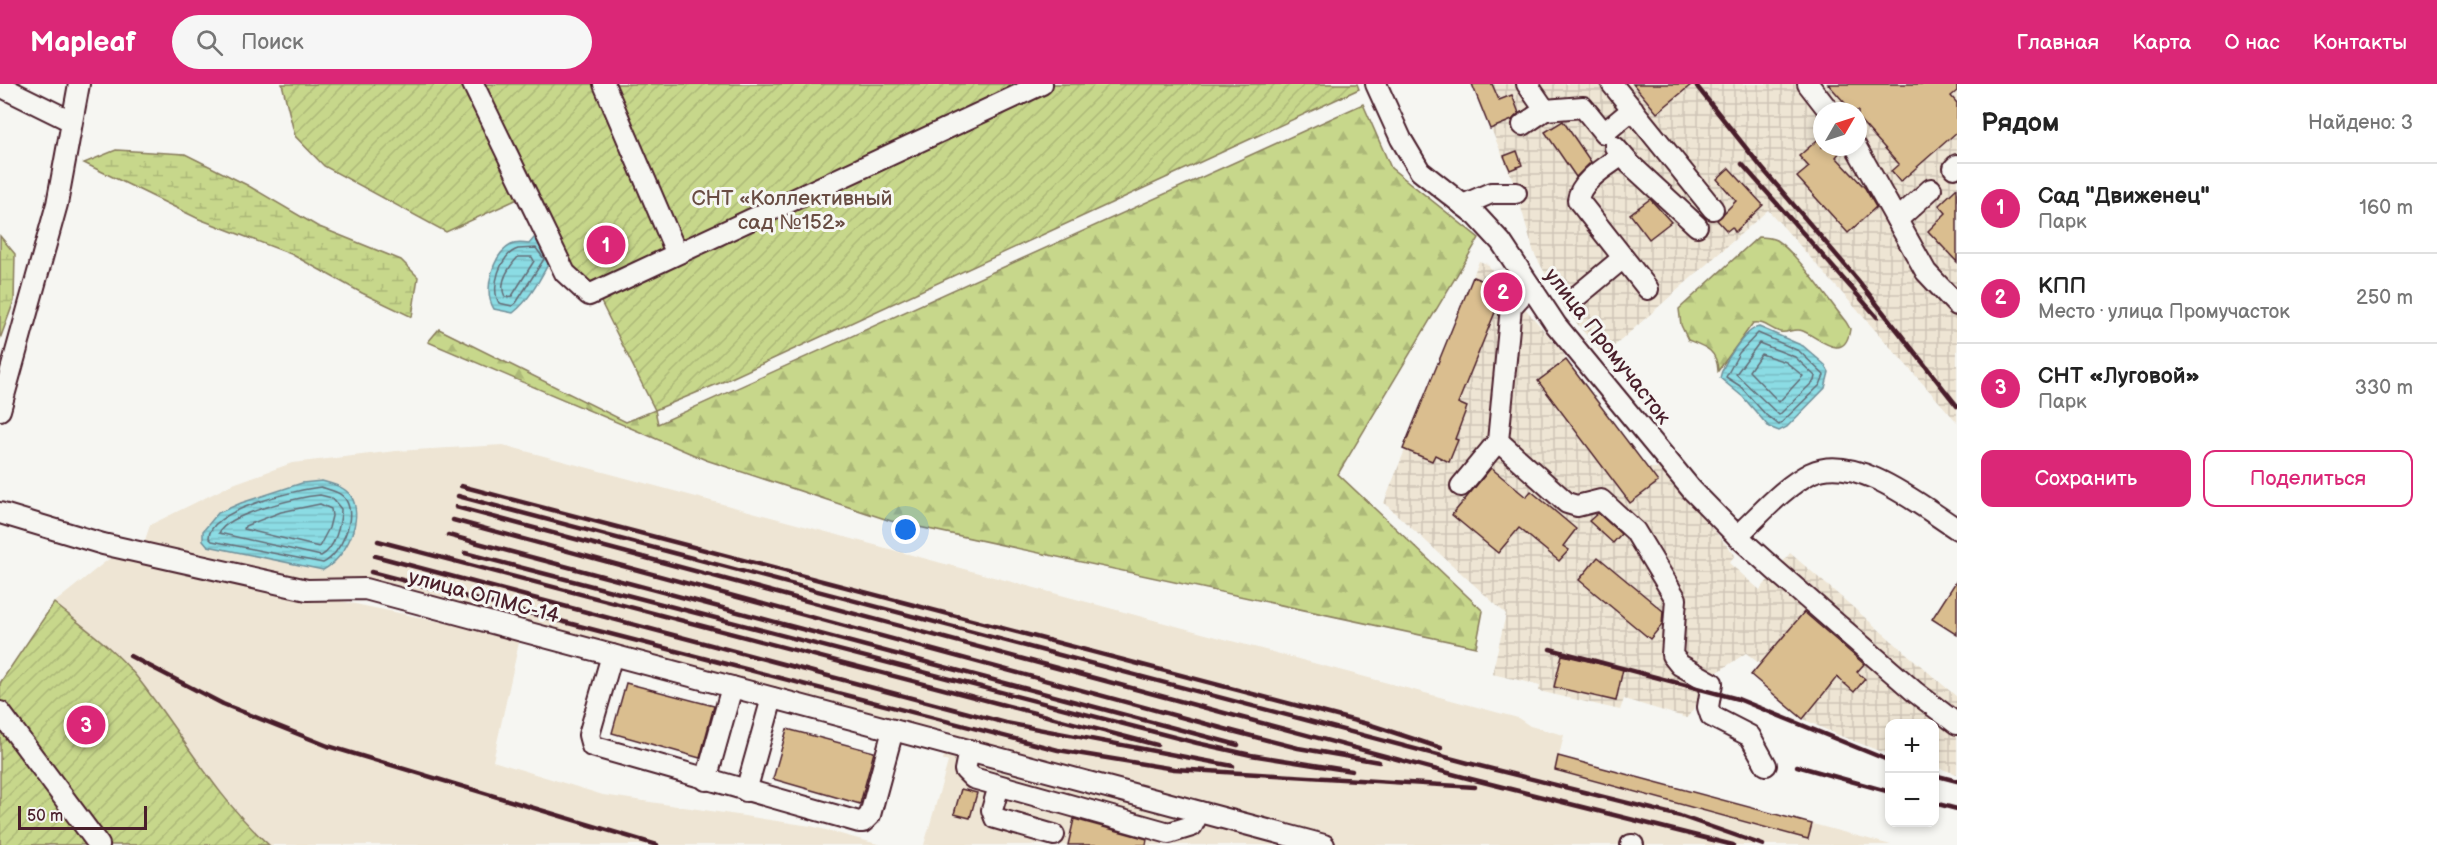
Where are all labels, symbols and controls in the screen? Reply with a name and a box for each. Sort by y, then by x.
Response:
search box [172,15,592,69]
text: Mapleaf [30,26,136,59]
icon: search [193,26,226,59]
text: Поиск [241,29,304,56]
text: Главная [2016,30,2099,55]
text: Карта [2132,30,2191,55]
text: О нас [2224,30,2280,55]
text: Контакты [2313,30,2407,55]
north arrow [1813,102,1867,156]
text: Рядом [1981,108,2059,139]
text: Найдено: 3 [2308,111,2413,135]
text: Сад "Движенец" [2038,183,2210,210]
park label: СНТ «Коллективный сад №152» [691,186,893,235]
text: 1 [1996,196,2005,220]
text: 160 m [2359,196,2413,220]
text: Парк [2038,210,2087,234]
pin: 1 [586,222,626,268]
street label: улица Промучасток [1539,263,1676,429]
pin: 2 [1484,270,1522,314]
text: КПП [2038,273,2086,300]
text: 2 [1995,286,2006,310]
text: 250 m [2356,286,2413,310]
text: Место · улица Промучасток [2038,300,2290,324]
text: СНТ «Луговой» [2038,363,2200,390]
text: 3 [1995,376,2006,400]
text: 330 m [2355,376,2413,400]
text: Парк [2038,390,2087,414]
button: Сохранить [1981,450,2191,507]
button: Поделиться [2203,450,2413,507]
your location [891,515,920,544]
street label: улица ОПМС-14 [406,564,562,629]
pin: 3 [66,702,106,748]
map controls [1885,719,1939,827]
button: + [1885,719,1939,773]
button: − [1885,773,1939,827]
scale bar [18,803,147,830]
text: 50 m [27,807,63,826]

